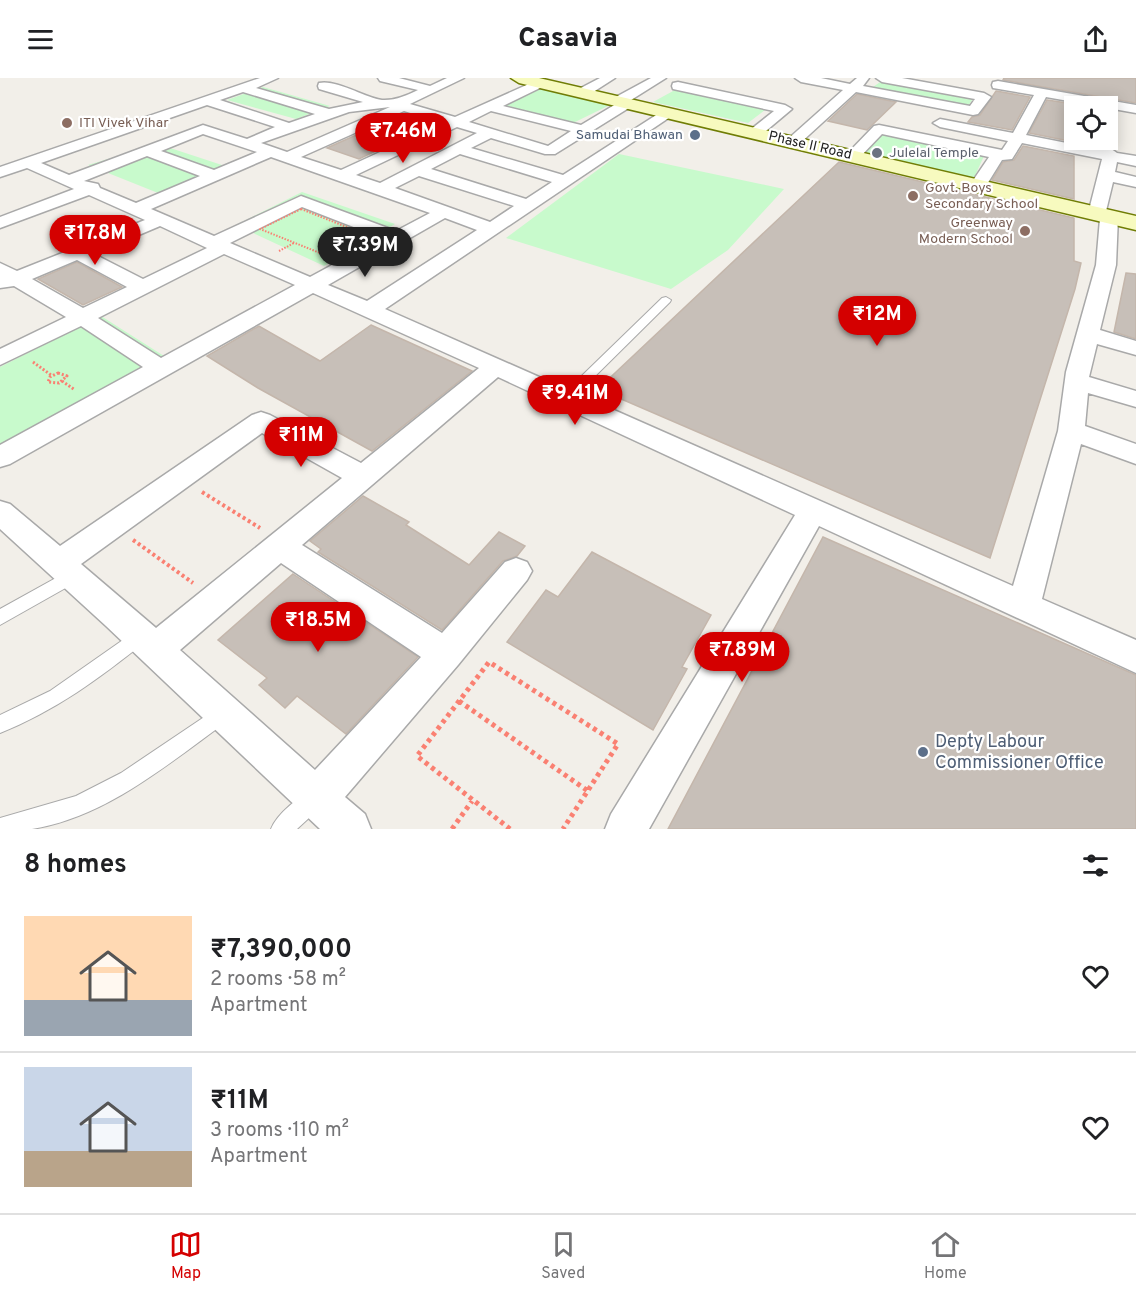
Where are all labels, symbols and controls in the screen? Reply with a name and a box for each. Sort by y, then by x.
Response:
text: Casavia [518,22,618,56]
icon: menu [24,23,57,56]
icon: share [1079,23,1112,56]
map controls [1064,96,1118,150]
button: locate [1064,96,1118,150]
pin: ₹7.46M [354,113,452,164]
place label: ITI Vivek Vihar [79,115,169,132]
marker: ITI Vivek Vihar [60,116,74,130]
text: ₹7.46M [369,119,437,145]
place label: Samudai Bhawan [576,127,683,144]
marker: Samudai Bhawan [688,128,702,142]
street label: Phase II Road [767,128,853,164]
place label: Julelal Temple [889,145,979,162]
marker: Julelal Temple [870,146,884,160]
place label: Govt. Boys Secondary School [925,180,1038,213]
marker: Govt. Boys Secondary School [906,189,920,203]
pin: ₹17.8M [46,215,144,266]
place label: Greenway Modern School [919,215,1013,248]
text: ₹17.8M [64,221,126,247]
marker: Greenway Modern School [1018,224,1032,238]
pin: ₹7.39M [316,227,414,278]
text: ₹7.39M [332,233,398,259]
pin: ₹12M [841,296,913,347]
text: ₹12M [852,302,902,328]
pin: ₹9.41M [526,375,624,426]
text: ₹9.41M [541,381,609,407]
pin: ₹11M [265,417,337,468]
text: ₹11M [278,423,324,449]
pin: ₹18.5M [269,602,367,653]
text: ₹18.5M [285,608,351,634]
pin: ₹7.89M [693,632,791,683]
text: ₹7.89M [708,638,776,664]
place label: Depty Labour Commissioner Office [935,731,1104,775]
marker: Depty Labour Commissioner Office [916,745,930,759]
text: 8 homes [24,849,127,882]
icon: filters [1079,849,1112,882]
text: ₹7,390,000 [210,934,352,967]
icon: home [72,940,144,1012]
icon: heart [1079,960,1112,993]
text: 2 rooms · 58 m² [210,967,346,993]
text: Apartment [210,993,308,1019]
text: ₹11M [210,1085,269,1118]
icon: home [72,1091,144,1163]
icon: heart [1079,1111,1112,1144]
text: 3 rooms · 110 m² [210,1118,349,1144]
text: Apartment [210,1144,308,1170]
tab: Map [169,1228,202,1284]
tab: Saved [541,1228,585,1284]
tab: Home [924,1228,967,1284]

